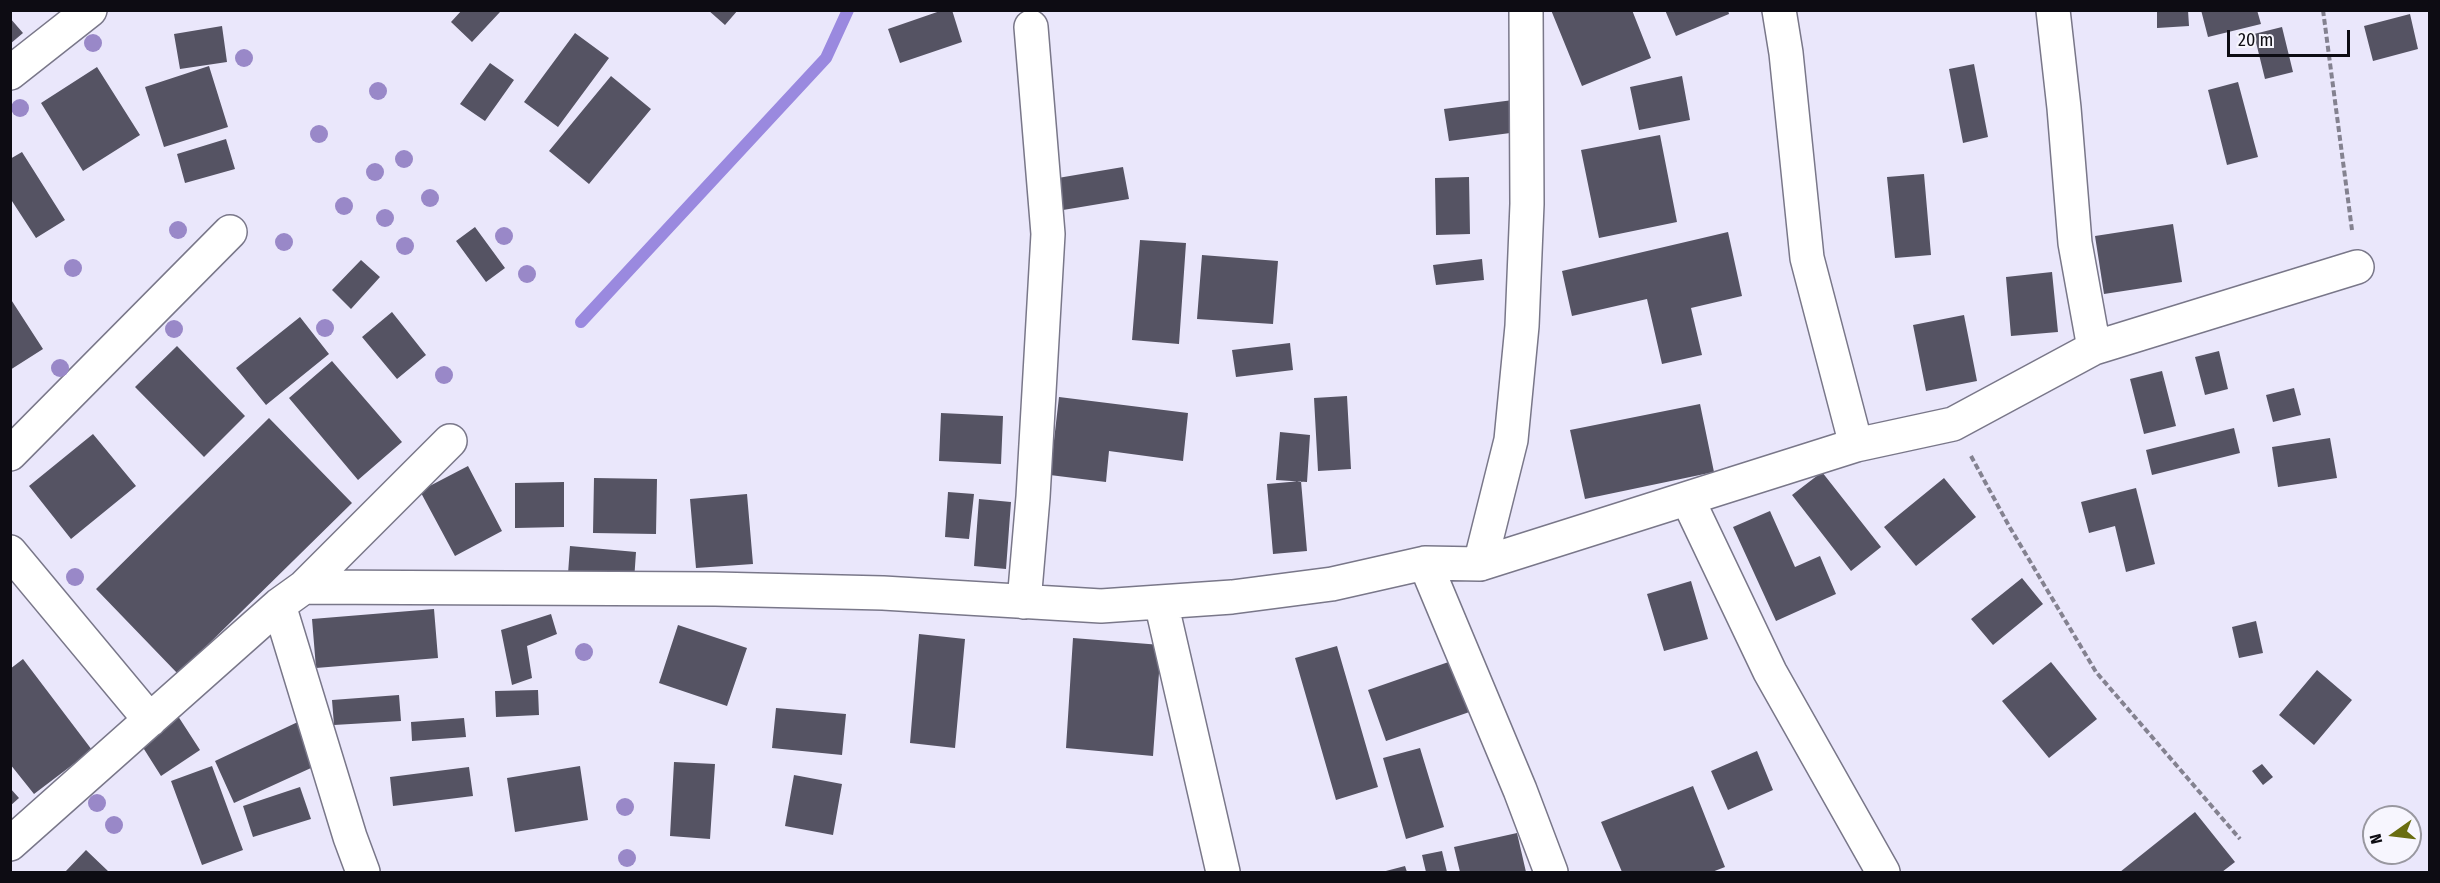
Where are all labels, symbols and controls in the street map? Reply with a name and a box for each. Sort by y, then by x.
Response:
scale bar [2230,18,2353,56]
text: 20 m [2238,29,2273,51]
north arrow [2362,805,2422,865]
text: N [2366,832,2386,846]

